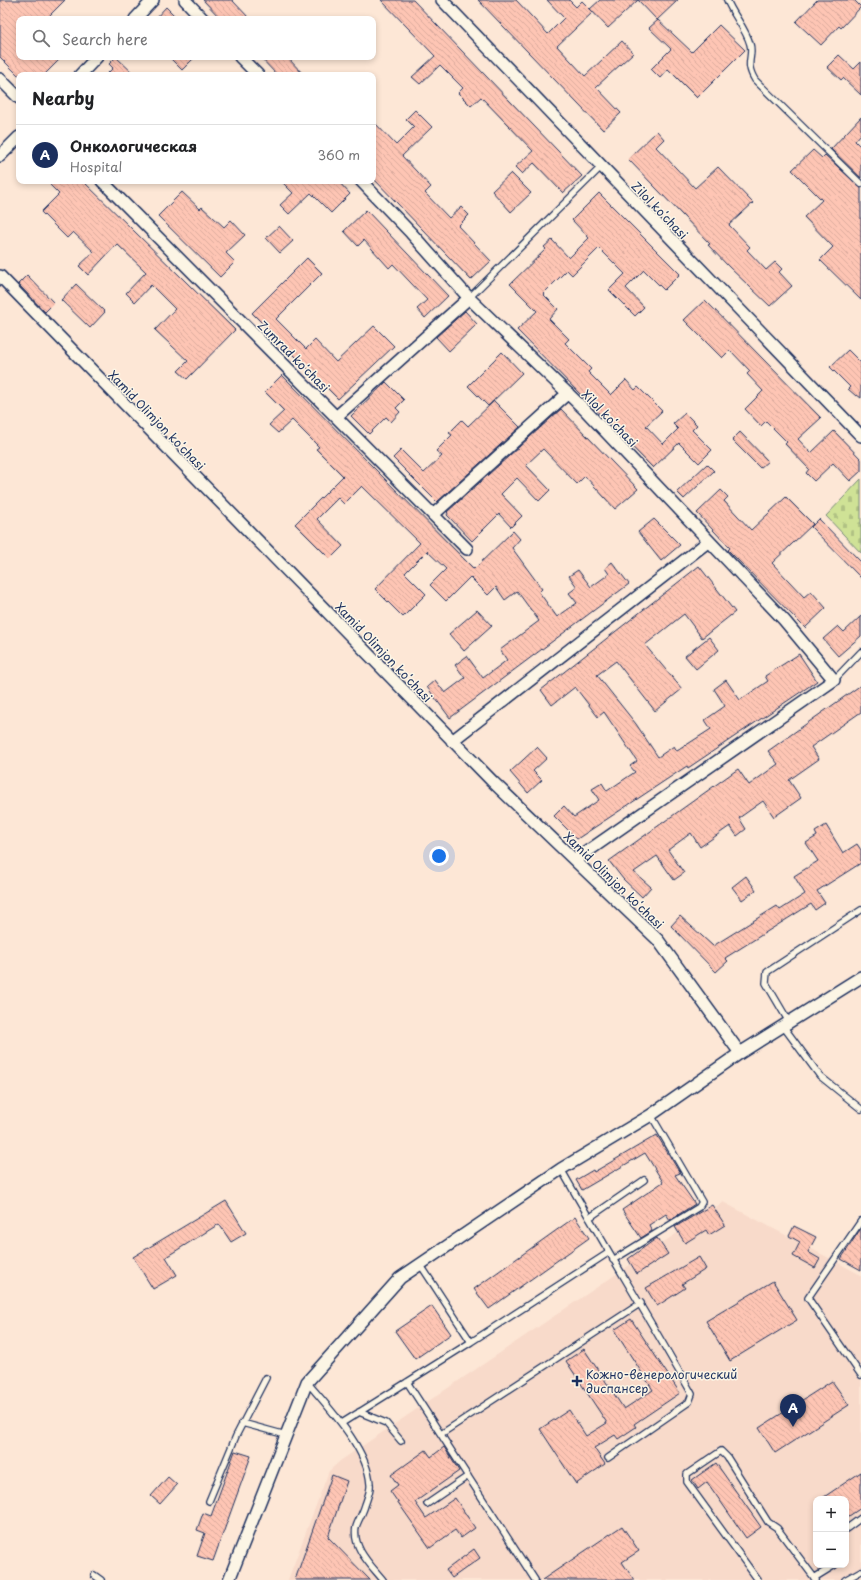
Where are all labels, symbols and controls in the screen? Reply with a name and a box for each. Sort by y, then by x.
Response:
search box [16,16,376,60]
icon: search [30,27,52,49]
text: Search here [62,27,148,50]
text: Nearby [32,85,94,111]
text: Онкологическая [70,134,197,157]
text: A [40,145,50,164]
text: 360 m [317,145,360,164]
text: Hospital [70,157,122,176]
street label: Zilol koʻchasi [628,177,692,243]
street label: Zumrad koʻchasi [254,316,334,396]
street label: Xamid Olimjon koʻchasi [104,366,210,474]
street label: Xilol koʻchasi [578,385,642,451]
street label: Xamid Olimjon koʻchasi [331,598,437,706]
street label: Xamid Olimjon koʻchasi [560,827,668,933]
your location [429,846,449,866]
place label: Кожно-венерологический диспансер [586,1365,737,1397]
marker: Кожно-венерологический диспансер [571,1375,583,1387]
pin: A [780,1394,806,1427]
map controls [813,1496,849,1568]
button: + [813,1496,849,1532]
button: − [813,1532,849,1568]

